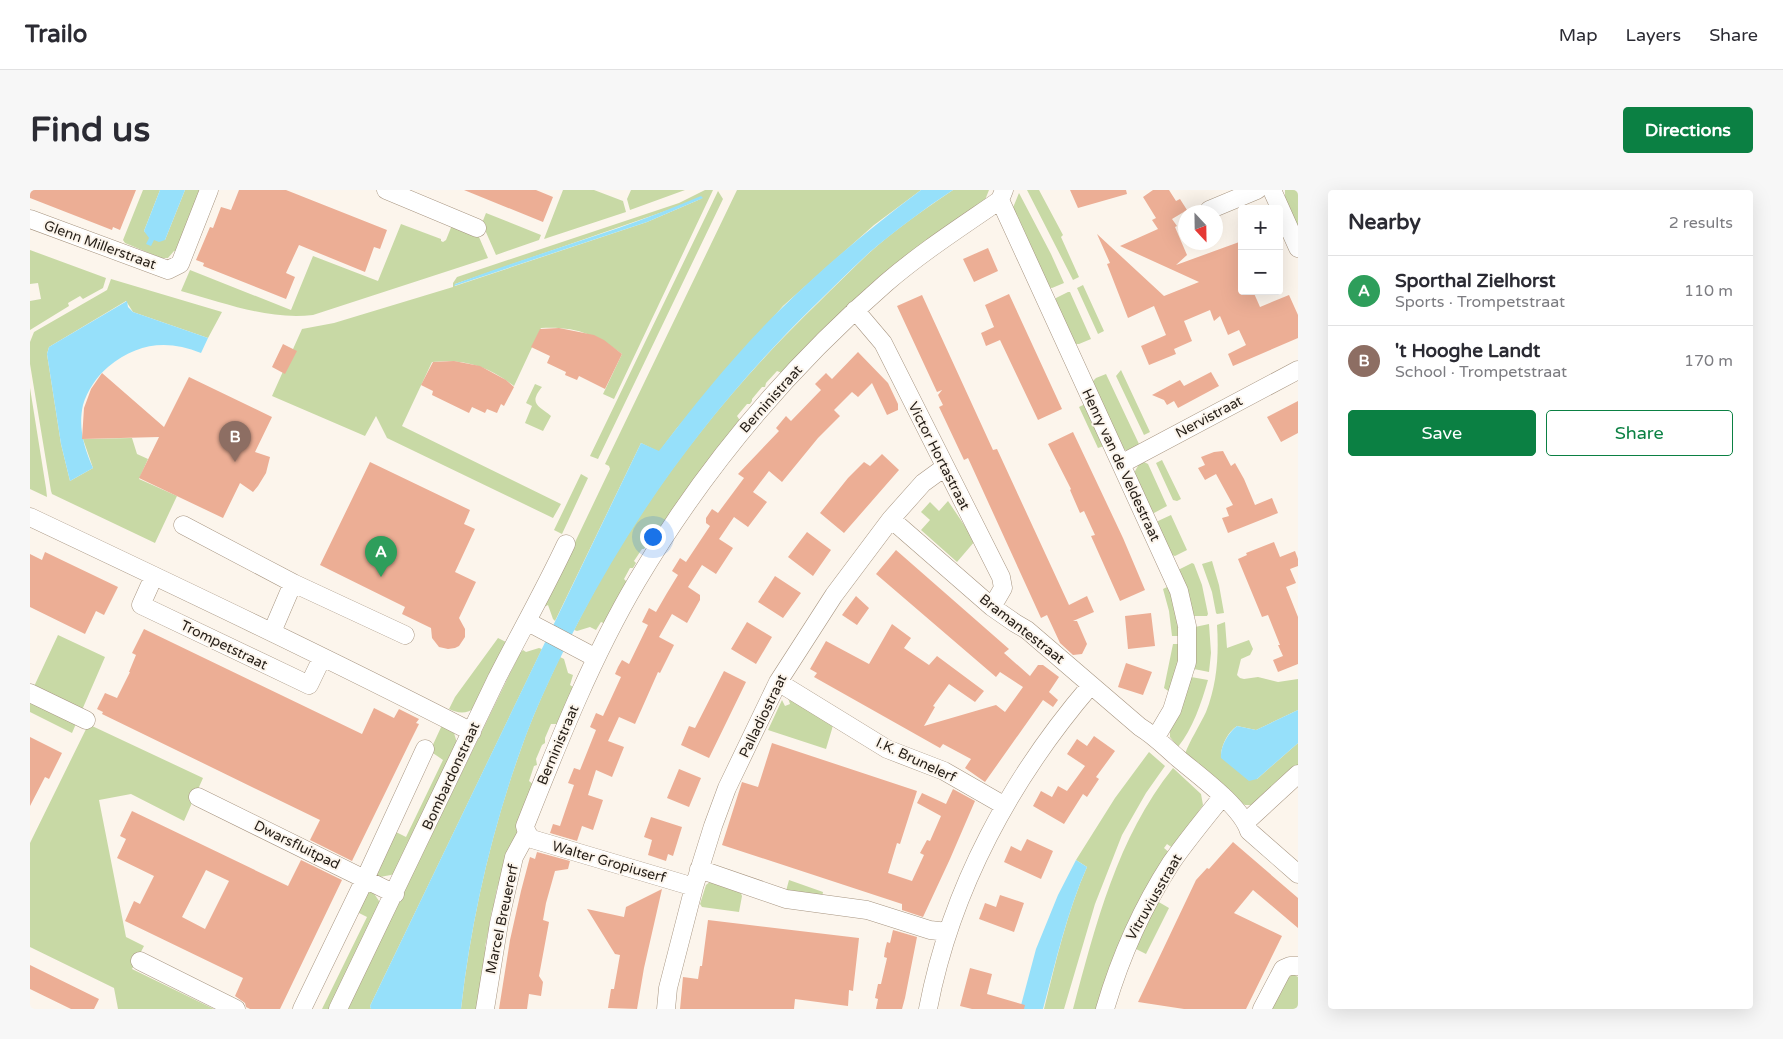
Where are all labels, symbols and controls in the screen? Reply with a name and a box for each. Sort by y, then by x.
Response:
text: Trailo [25,20,87,49]
text: Map [1559,24,1598,46]
text: Layers [1626,24,1681,46]
text: Share [1709,24,1758,46]
button: Directions [1623,107,1753,153]
text: Find us [30,109,150,151]
north arrow [1178,205,1223,250]
map controls [1238,205,1283,295]
button: + [1238,205,1283,250]
text: Nearby [1348,210,1421,235]
text: 2 results [1669,213,1733,233]
street label: Glenn Millerstraat [42,217,159,273]
button: − [1238,250,1283,295]
text: Sporthal Zielhorst [1395,270,1556,292]
text: A [1358,281,1370,301]
text: 110 m [1684,281,1733,301]
text: Sports · Trompetstraat [1395,292,1565,312]
text: 't Hooghe Landt [1395,340,1540,362]
text: B [1358,351,1370,371]
text: 170 m [1684,351,1733,371]
street label: Berninistraat [736,361,806,436]
text: School · Trompetstraat [1395,362,1567,382]
street label: Henry van de Veldestraat [1078,386,1164,545]
street label: Nervistraat [1173,392,1246,442]
street label: Victor Hortastraat [904,399,974,513]
button: Save [1348,410,1536,456]
button: Share [1546,410,1733,456]
pin: B [219,421,251,462]
your location [640,524,666,550]
pin: A [365,536,397,577]
street label: Bramantestraat [976,590,1068,668]
street label: Trompetstraat [178,617,271,674]
street label: Palladiostraat [735,671,791,761]
street label: Berninistraat [534,702,583,788]
street label: Bombardonstraat [419,719,484,833]
street label: I.K. Brunelerf [873,734,959,786]
street label: Dwarsfluitpad [251,817,343,873]
street label: Walter Gropiuserf [550,838,668,887]
street label: Vitruviusstraat [1122,850,1186,943]
street label: Marcel Breuererf [482,862,522,976]

